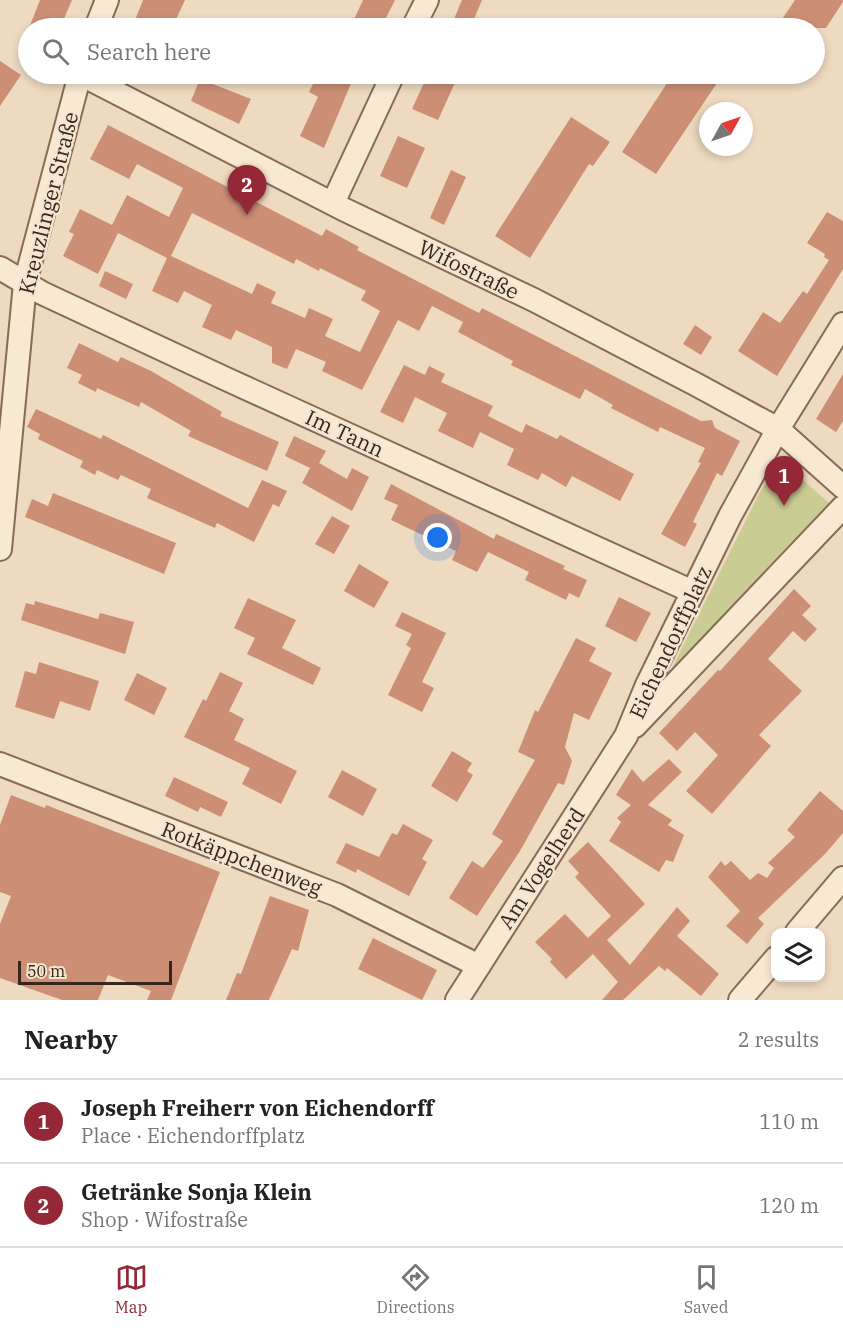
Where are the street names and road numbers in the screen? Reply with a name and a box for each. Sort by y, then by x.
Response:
street label: Kreuzlinger Straße [12,109,84,297]
street label: Wifostraße [414,233,524,305]
street label: Im Tann [301,403,389,463]
street label: Eichendorffplatz [622,561,718,723]
street label: Am Vogelherd [491,802,591,934]
street label: Rotkäppchenweg [158,814,327,902]

